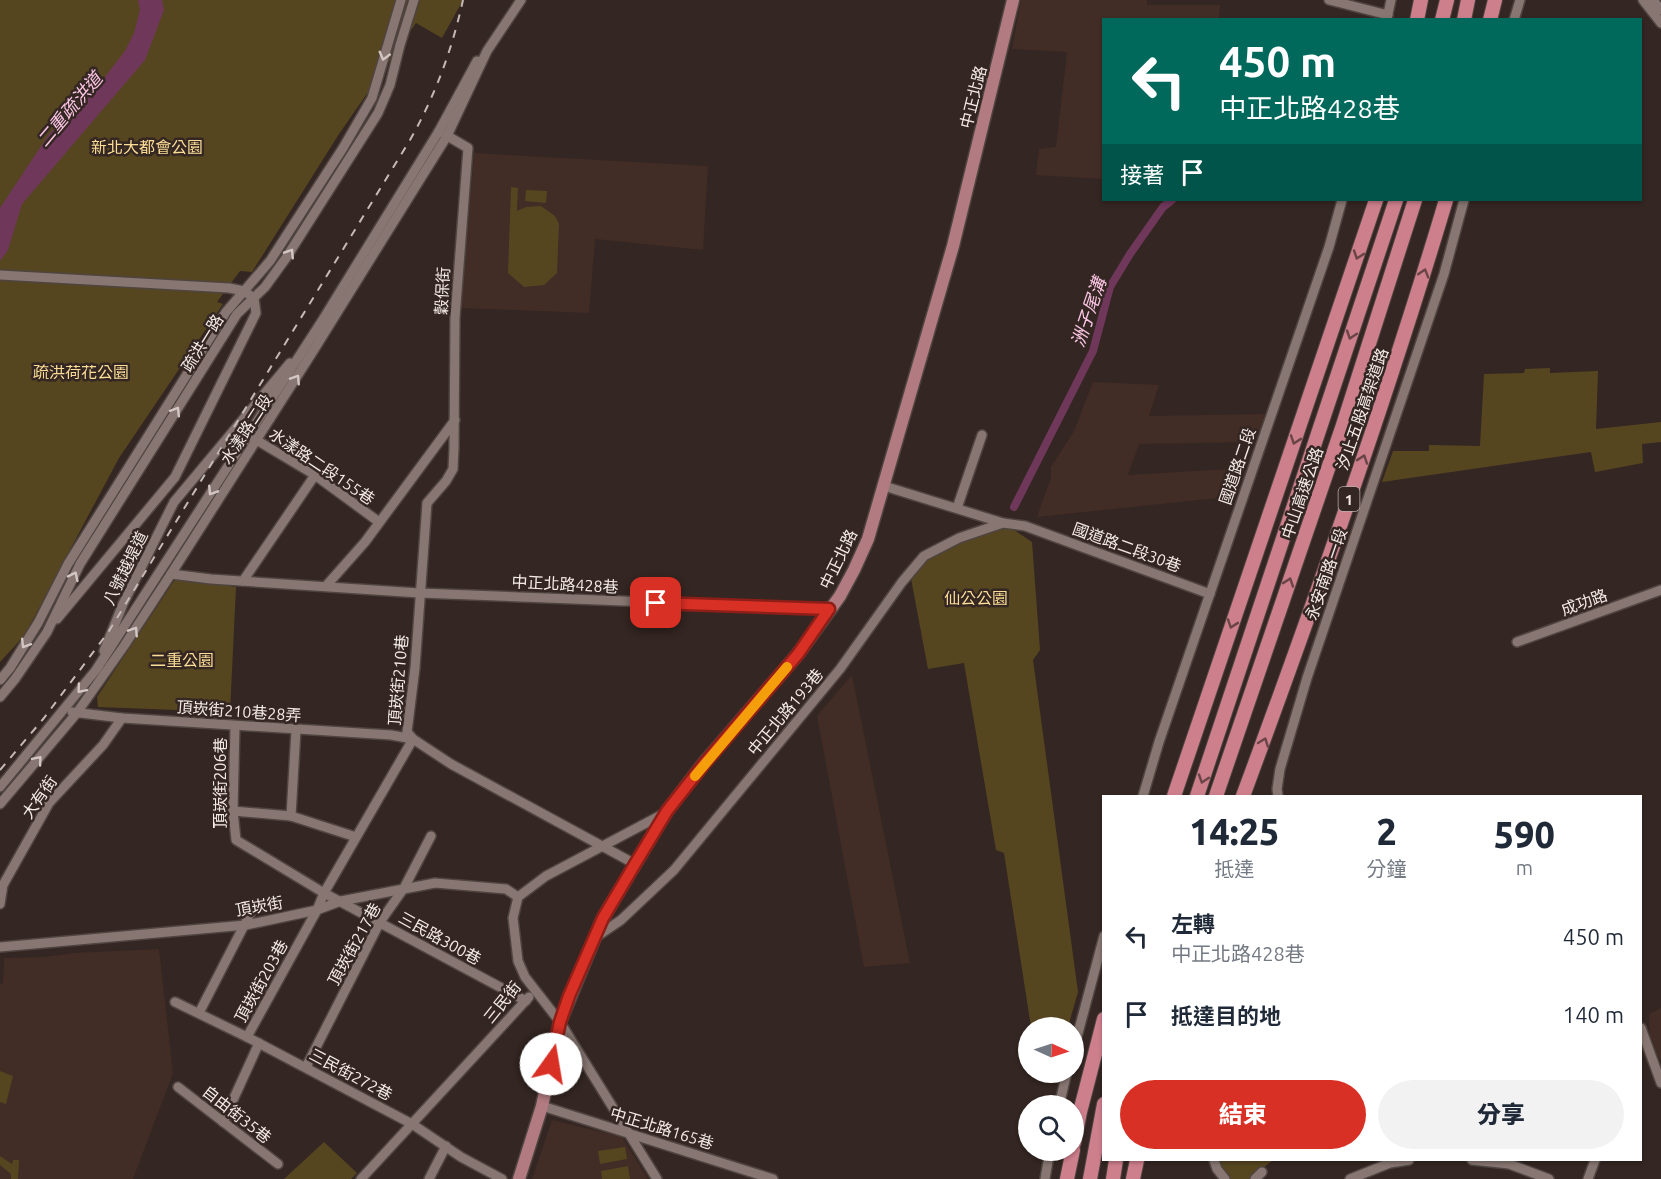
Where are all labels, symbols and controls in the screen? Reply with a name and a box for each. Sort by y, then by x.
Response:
text: 450 m [1219,38,1336,85]
icon: left [1120,42,1198,120]
one-way arrow [378,51,391,61]
street label: 中正北路 [957,64,989,130]
water label: 二重疏洪道 [32,66,108,150]
text: 中正北路428巷 [1219,93,1400,123]
park label: 新北大都會公園 [91,138,203,156]
icon: arrive [1176,156,1209,189]
text: 接著 [1120,162,1164,187]
one-way arrow [282,249,294,259]
one-way arrow [1353,249,1366,260]
street label: 穀保街 [432,267,452,315]
one-way arrow [1417,268,1429,279]
water label: 洲子尾溝 [1067,272,1110,349]
street label: 疏洪一路 [177,311,227,375]
one-way arrow [1346,329,1358,340]
street label: 汐止五股高架道路 [1333,346,1391,472]
park label: 疏洪荷花公園 [33,363,129,381]
one-way arrow [289,375,300,386]
street label: 水漾路二段 [217,391,275,467]
one-way arrow [169,406,180,417]
street label: 水漾路二段155巷 [266,424,378,508]
street label: 國道路二段 [1215,425,1259,507]
one-way arrow [1290,434,1302,445]
street label: 中山高速公路 [1278,445,1326,541]
one-way arrow [1356,454,1368,464]
one-way arrow [208,485,219,496]
road number: 1 [1338,487,1360,511]
street label: 國道路二段30巷 [1070,519,1184,575]
street label: 中正北路 [816,526,860,592]
street label: 永安南路一段 [1302,526,1350,622]
street label: 八號越堤道 [99,528,151,608]
one-way arrow [66,572,78,583]
street label: 中正北路428巷 [511,572,619,596]
pin [630,577,681,628]
one-way arrow [1282,577,1294,588]
street label: 成功路 [1558,585,1610,619]
icon: arrive [639,586,672,619]
park label: 仙公公園 [944,589,1008,607]
one-way arrow [1226,618,1239,629]
one-way arrow [127,627,138,638]
street label: 頂崁街210巷 [385,634,411,726]
one-way arrow [21,638,33,648]
park label: 二重公園 [150,651,214,669]
street label: 中正北路193巷 [744,665,826,759]
one-way arrow [77,682,88,693]
street label: 頂崁街210巷28弄 [176,698,302,724]
street label: 頂崁街206巷 [211,737,229,829]
one-way arrow [1256,737,1269,747]
one-way arrow [31,756,42,767]
street label: 大有街 [18,772,60,822]
one-way arrow [1198,773,1210,784]
text: 14:25 [1189,811,1279,852]
text: 2 [1376,811,1397,852]
text: 590 [1494,814,1555,855]
text: m [1516,856,1533,879]
text: 抵達 [1214,857,1254,880]
text: 分鐘 [1367,857,1407,880]
street label: 頂崁街 [234,893,284,919]
street label: 頂崁街217巷 [324,900,384,988]
street label: 三民路300巷 [396,908,484,968]
text: 左轉 [1171,911,1215,936]
icon: left [1120,920,1153,953]
text: 450 m [1563,924,1624,949]
street label: 頂崁街203巷 [231,937,291,1025]
text: 中正北路428巷 [1171,942,1305,965]
street label: 三民街 [480,978,524,1026]
icon: arrive [1120,998,1153,1031]
text: 140 m [1563,1002,1624,1027]
text: 抵達目的地 [1171,1003,1281,1028]
north arrow [1018,1017,1084,1083]
map controls [1018,1017,1084,1161]
position arrow [519,1032,583,1096]
street label: 三民街272巷 [307,1045,395,1103]
button: 結束 [1120,1080,1366,1149]
button: 分享 [1378,1080,1624,1149]
street label: 自由街35巷 [199,1082,275,1146]
button: search [1018,1095,1084,1161]
street label: 中正北路165巷 [608,1104,716,1152]

